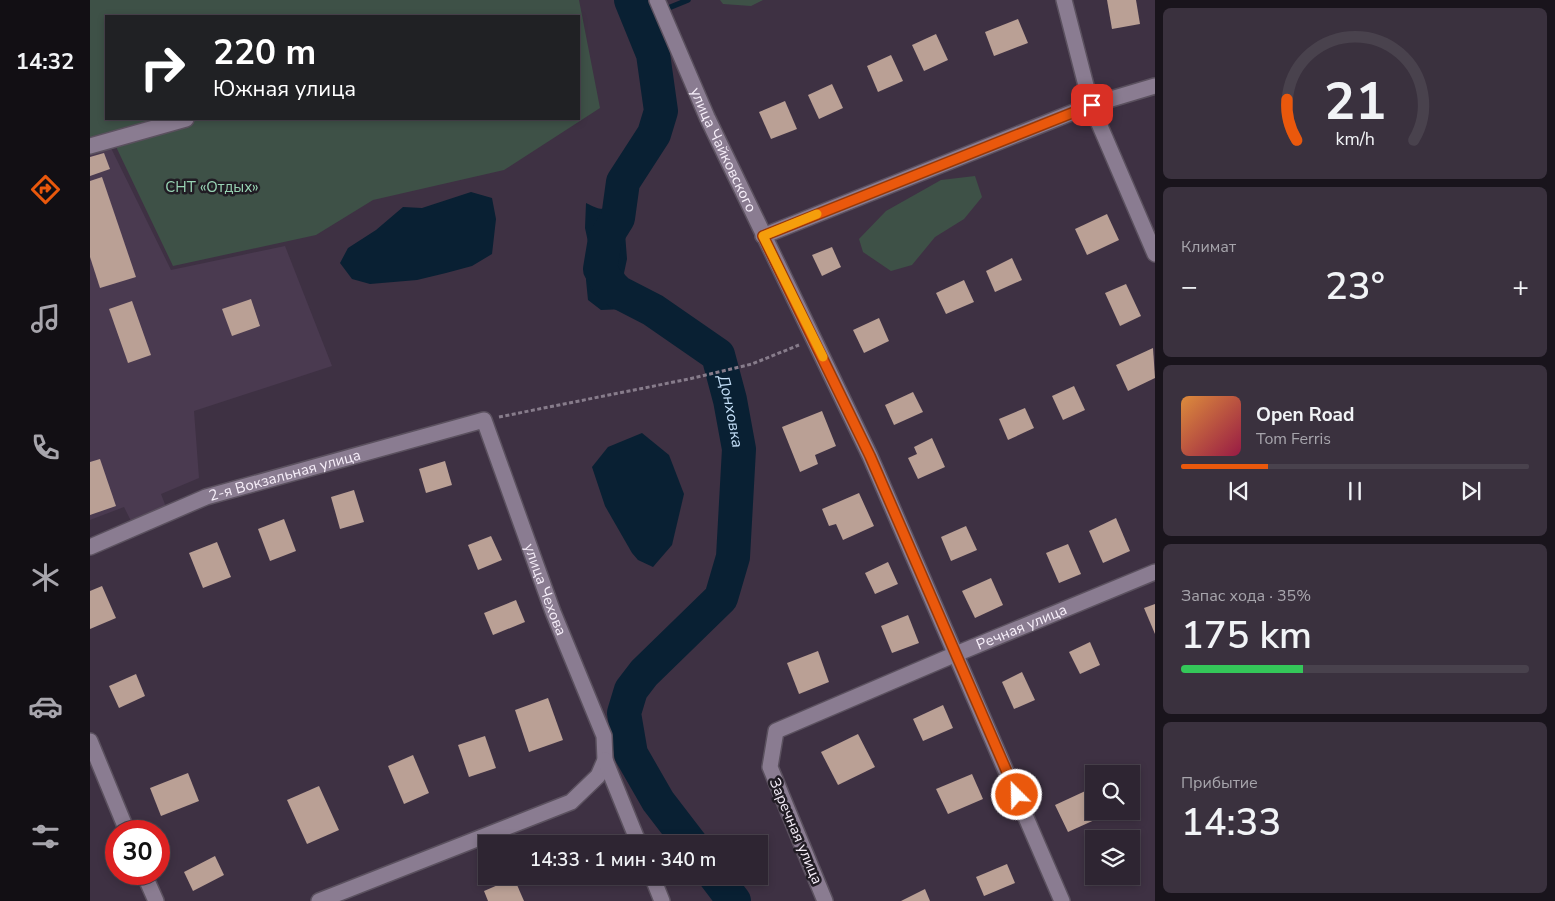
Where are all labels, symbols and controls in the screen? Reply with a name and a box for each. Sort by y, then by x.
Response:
text: 220 m [213,29,316,76]
icon: right [130,35,195,100]
text: 14:32 [16,47,74,77]
text: 21 [1324,66,1386,137]
text: Южная улица [213,74,356,104]
street label: улица Чайковского [686,84,761,216]
pin [1071,84,1113,126]
icon: arrive [1078,91,1106,119]
text: km/h [1335,127,1375,151]
icon: directions [28,172,63,207]
park label: СНТ «Отдых» [165,177,259,197]
text: Климат [1181,236,1236,258]
text: 23° [1325,261,1385,312]
text: − [1181,268,1198,306]
text: + [1512,268,1529,306]
icon: music [28,301,63,336]
water label: Донховка [711,371,749,450]
text: Open Road [1256,402,1354,428]
text: Tom Ferris [1256,428,1331,450]
icon: phone [28,430,63,465]
street label: 2-я Вокзальная улица [206,445,363,506]
icon: previous [1225,477,1253,505]
icon: pause [1341,477,1369,505]
icon: next [1457,477,1485,505]
street label: улица Чехова [519,541,572,638]
icon: climate [28,560,63,595]
text: Запас хода · 35% [1181,585,1311,607]
street label: Речная улица [973,599,1070,655]
text: 175 km [1181,610,1312,661]
icon: car [28,689,63,724]
map controls [1085,765,1140,885]
button: search [1085,765,1140,820]
position arrow [990,768,1042,820]
text: Прибытие [1181,772,1258,794]
street label: Заречная улица [765,775,827,887]
text: 14:33 [1181,797,1281,848]
icon: filters [28,819,63,854]
speed limit sign: 30 [105,820,170,885]
button: layers [1085,830,1140,885]
text: 14:33 · 1 мин · 340 m [530,847,716,873]

